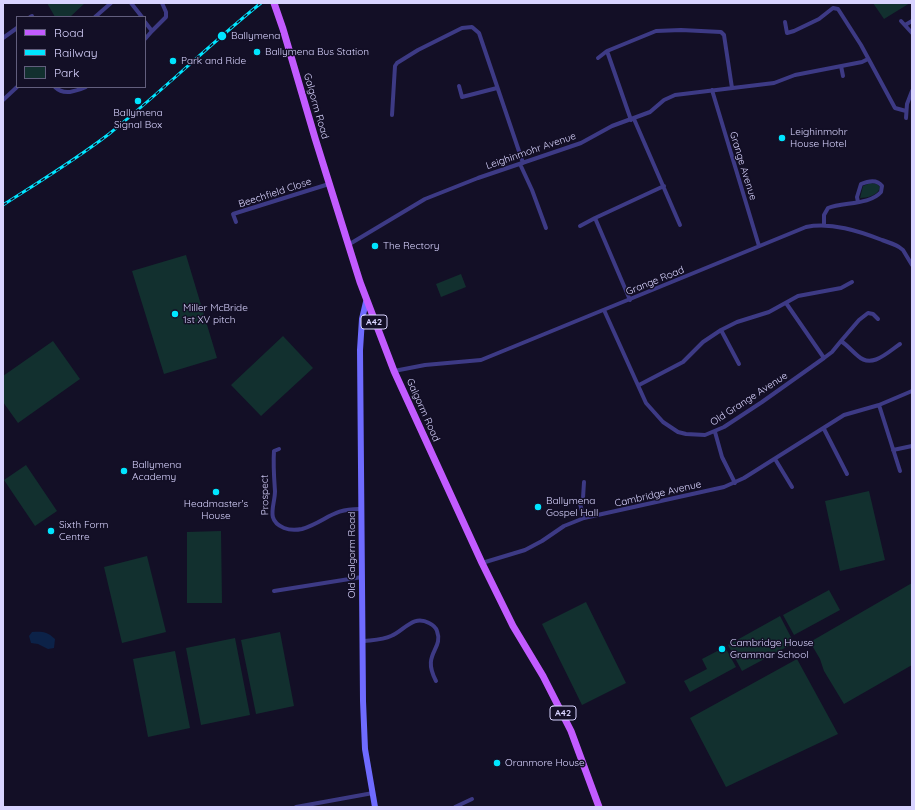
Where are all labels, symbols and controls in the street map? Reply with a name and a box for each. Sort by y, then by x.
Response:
legend [16,16,146,88]
text: Road [54,25,84,40]
marker: Ballymena [216,30,228,42]
place label: Ballymena [231,30,280,42]
text: Railway [54,45,98,60]
place label: Ballymena Bus Station [265,46,369,58]
marker: Ballymena Bus Station [252,47,262,57]
place label: Park and Ride [181,55,246,67]
marker: Park and Ride [168,56,178,66]
text: Park [54,65,79,80]
street label: Galgorm Road [301,72,331,140]
marker: Ballymena Signal Box [133,96,143,106]
place label: Ballymena Signal Box [113,107,163,130]
place label: Leighinmohr House Hotel [790,126,848,150]
street label: Leighinmohr Avenue [484,130,578,172]
street label: Grange Avenue [727,130,759,202]
marker: Leighinmohr House Hotel [777,133,787,143]
street label: Beechfield Close [237,176,313,210]
place label: The Rectory [383,240,439,252]
marker: The Rectory [370,241,380,251]
street label: Grange Road [624,264,686,298]
place label: Miller McBride 1st XV pitch [183,302,248,326]
marker: Miller McBride 1st XV pitch [170,309,180,319]
road number: A42 [361,315,387,329]
street label: Old Grange Avenue [708,370,790,428]
street label: Galgorm Road [404,377,442,443]
place label: Ballymena Academy [132,459,181,482]
marker: Ballymena Academy [119,466,129,476]
street label: Prospect [259,475,271,515]
street label: Cambridge Avenue [614,478,702,510]
marker: Headmaster's House [211,487,221,497]
place label: Ballymena Gospel Hall [546,495,598,518]
place label: Headmaster's House [184,498,248,522]
marker: Ballymena Gospel Hall [533,502,543,512]
street label: Old Galgorm Road [346,512,358,598]
place label: Sixth Form Centre [59,519,108,542]
marker: Sixth Form Centre [46,526,56,536]
place label: Cambridge House Grammar School [730,637,814,660]
marker: Cambridge House Grammar School [717,644,727,654]
road number: A42 [550,706,576,720]
place label: Oranmore House [505,757,585,769]
marker: Oranmore House [492,758,502,768]

